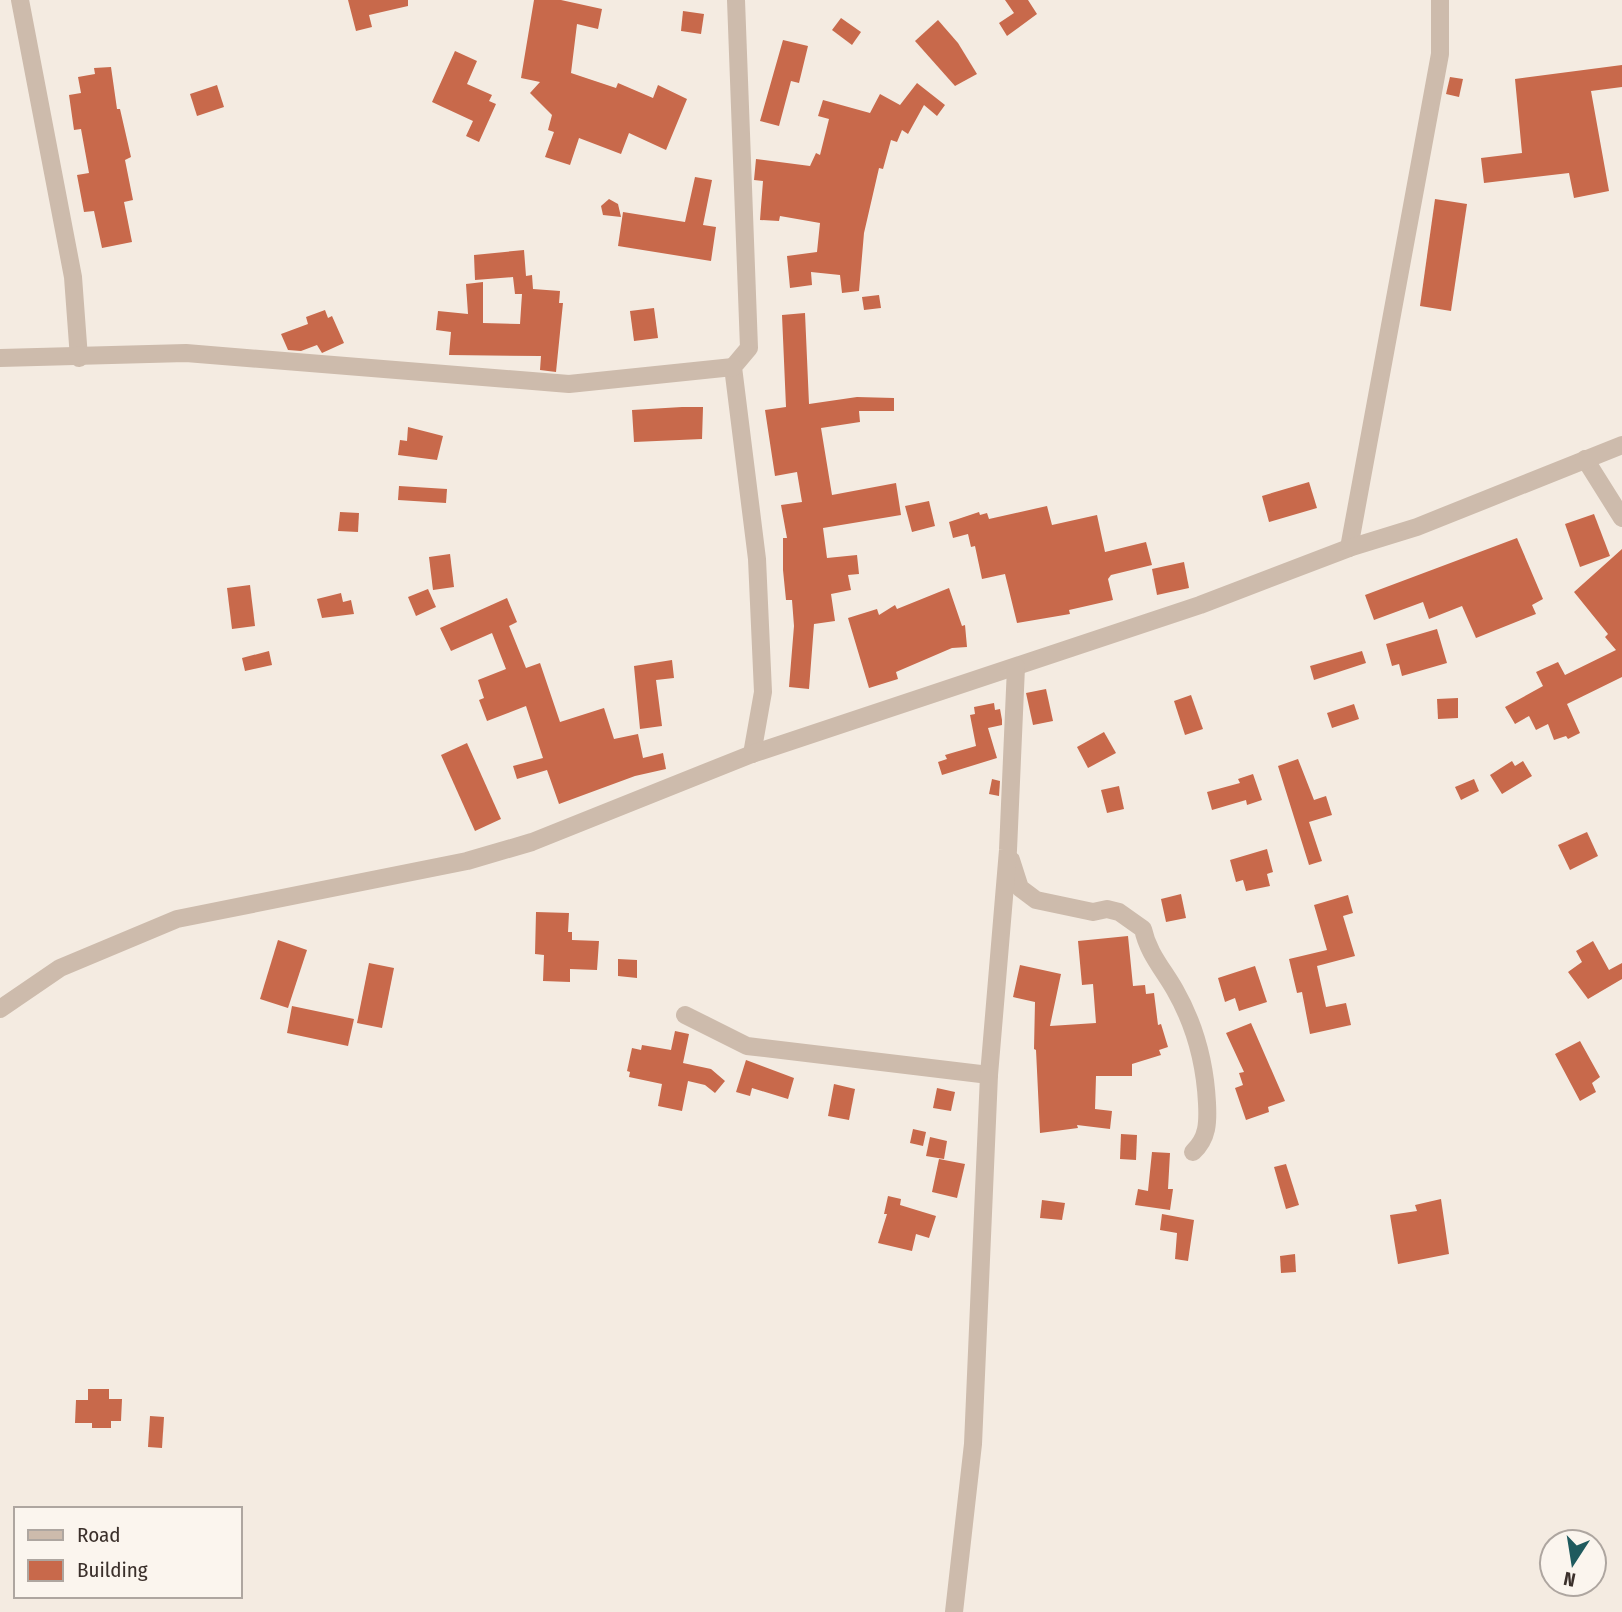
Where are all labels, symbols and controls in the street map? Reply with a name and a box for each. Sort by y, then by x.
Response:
legend [14,1507,242,1598]
text: Road [77,1522,121,1548]
north arrow [1538,1528,1608,1598]
text: Building [77,1557,148,1583]
text: N [1562,1567,1578,1592]

